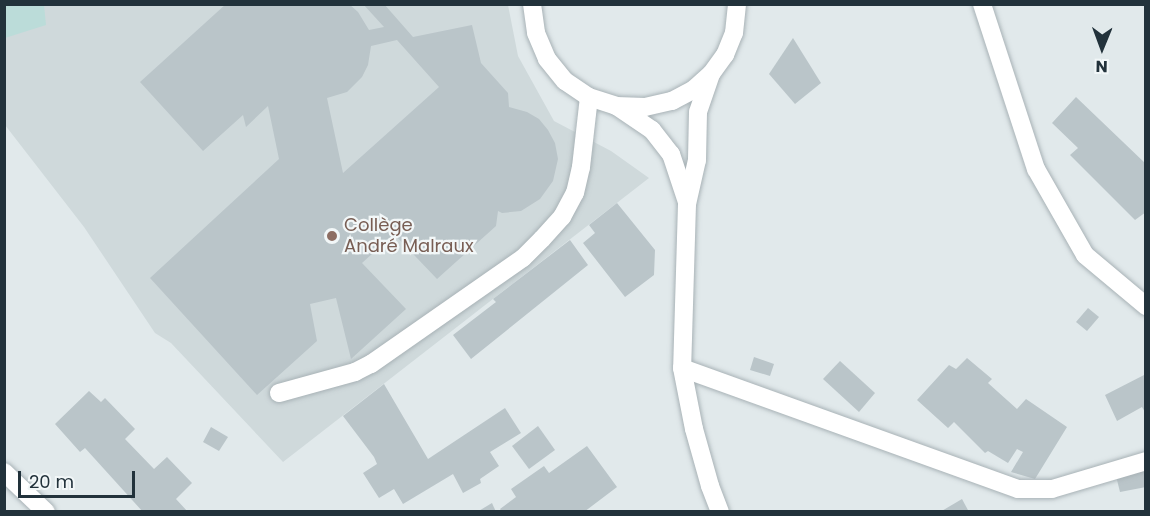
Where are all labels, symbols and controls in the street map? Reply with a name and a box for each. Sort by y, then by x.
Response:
north arrow [1072,18,1132,78]
text: N [1095,55,1108,78]
place label: Collège André Malraux [344,215,474,258]
marker: Collège André Malraux [325,229,339,243]
scale bar [21,459,138,497]
text: 20 m [29,469,74,494]

